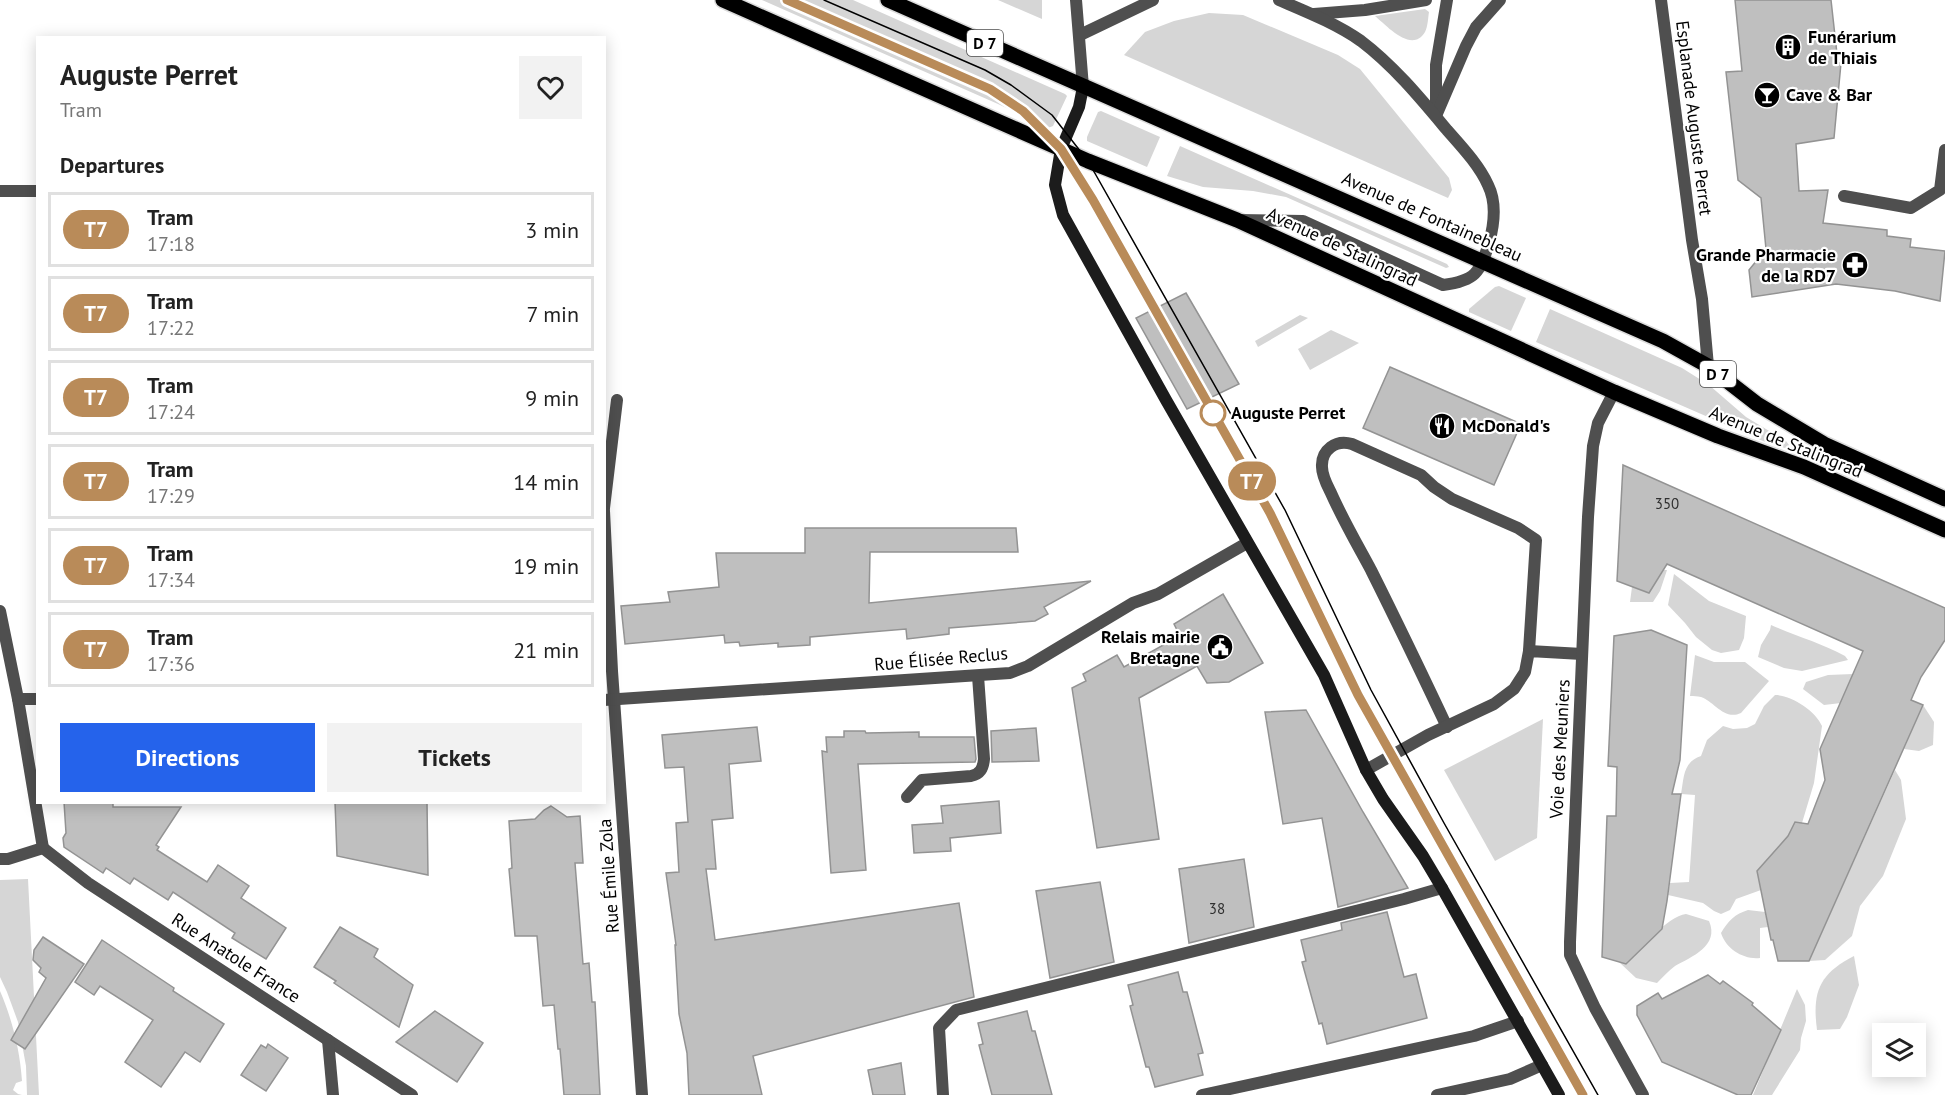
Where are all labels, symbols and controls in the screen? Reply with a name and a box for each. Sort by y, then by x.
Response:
street label: Esplanade Auguste Perret [1671,19,1718,217]
place label: Funérarium de Thiais [1808,25,1896,69]
road number: D 7 [967,30,1003,56]
building icon: Funérarium de Thiais [1773,32,1803,62]
text: Auguste Perret [60,56,238,93]
button: heart [519,56,582,119]
bar icon: Cave & Bar [1752,80,1782,110]
place label: Cave & Bar [1786,83,1873,106]
text: Tram [60,97,102,123]
text: Departures [60,151,164,179]
street label: Avenue de Fontainebleau [1338,166,1526,267]
street label: Avenue de Stalingrad [1263,202,1421,292]
text: Tram [147,203,194,231]
text: T7 [84,216,108,243]
text: 3 min [525,216,579,244]
text: 17:18 [147,231,195,257]
place label: Grande Pharmacie de la RD7 [1696,243,1836,287]
pharmacy icon: Grande Pharmacie de la RD7 [1840,250,1870,280]
text: Tram [147,287,194,315]
text: T7 [84,300,108,327]
text: 7 min [527,300,579,328]
text: 17:22 [147,315,195,341]
road number: D 7 [1700,361,1736,387]
text: Tram [147,371,194,399]
text: T7 [84,384,108,411]
text: 9 min [525,384,579,412]
text: 17:24 [147,399,195,425]
marker: Auguste Perret [1200,400,1226,426]
street label: Avenue de Stalingrad [1706,400,1866,483]
place label: Auguste Perret [1231,401,1346,424]
restaurant icon: McDonald's [1427,411,1457,441]
place label: McDonald's [1462,414,1550,437]
text: Tram [147,455,194,483]
line badge: T7 [1225,462,1279,500]
text: T7 [84,468,108,495]
text: 14 min [513,468,579,496]
text: T7 [1240,468,1264,495]
text: 17:29 [147,483,195,509]
house number: 350 [1655,494,1679,513]
text: Tram [147,539,194,567]
text: T7 [84,552,108,579]
text: 19 min [513,552,579,580]
text: 17:34 [147,567,195,593]
text: Tram [147,623,194,651]
place label: Relais mairie Bretagne [1101,625,1200,669]
public building icon: Relais mairie Bretagne [1205,632,1235,662]
text: T7 [84,636,108,663]
text: 21 min [513,636,579,664]
street label: Rue Élisée Reclus [873,641,1009,676]
text: 17:36 [147,651,195,677]
street label: Voie des Meuniers [1544,679,1575,820]
button: Directions [60,723,315,792]
button: Tickets [327,723,582,792]
street label: Rue Émile Zola [593,818,624,934]
house number: 38 [1209,899,1225,918]
street label: Rue Anatole France [168,907,305,1008]
map controls [1872,1023,1926,1077]
button: layers [1872,1023,1926,1077]

